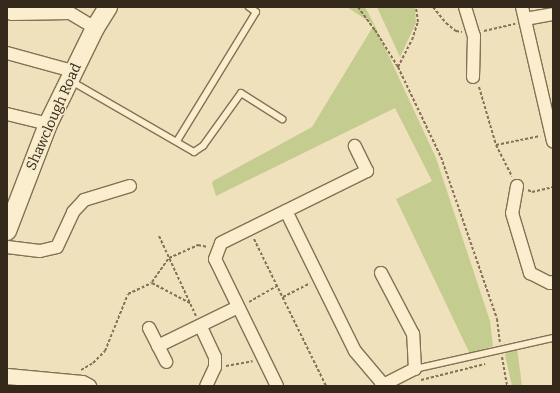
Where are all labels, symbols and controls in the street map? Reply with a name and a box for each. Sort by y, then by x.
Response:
street label: Shawclough Road [23,61,85,173]

